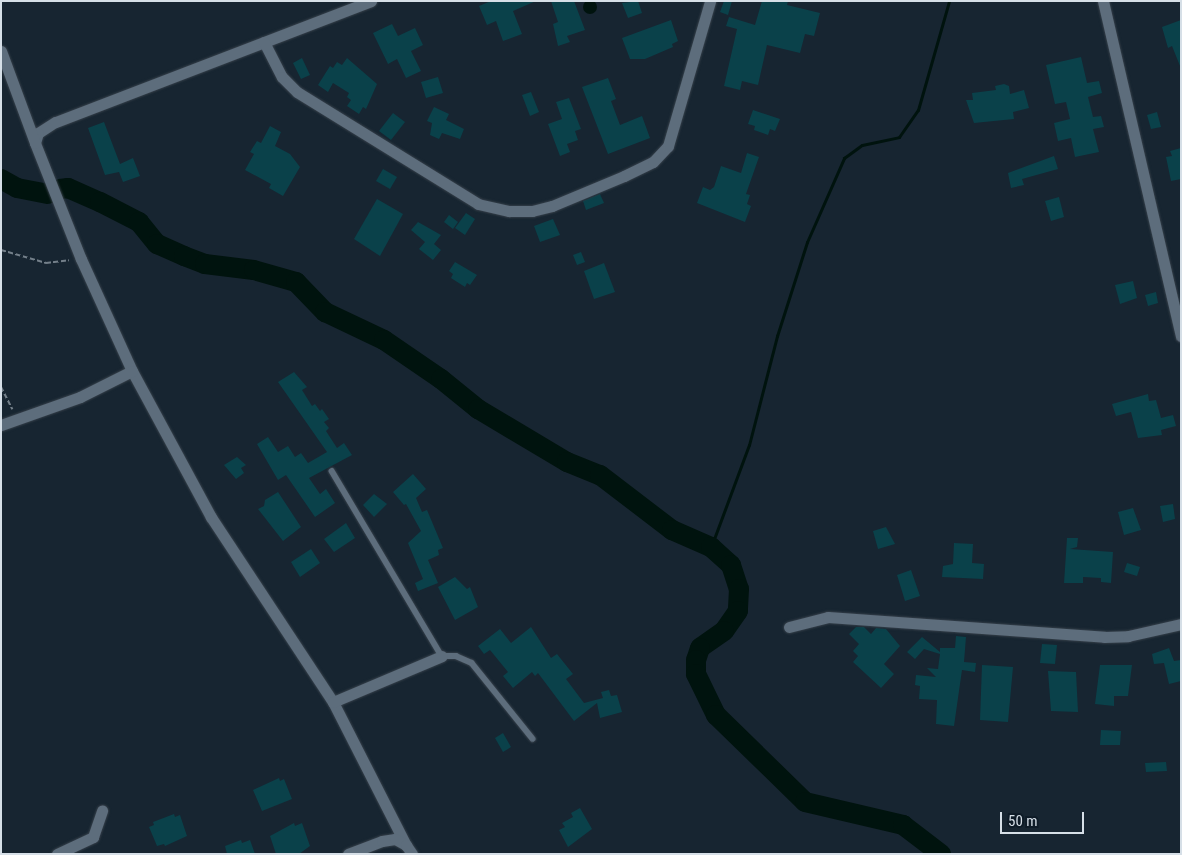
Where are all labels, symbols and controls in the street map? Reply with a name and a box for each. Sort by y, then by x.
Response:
scale bar [1002,802,1086,834]
text: 50 m [1008,812,1038,830]

